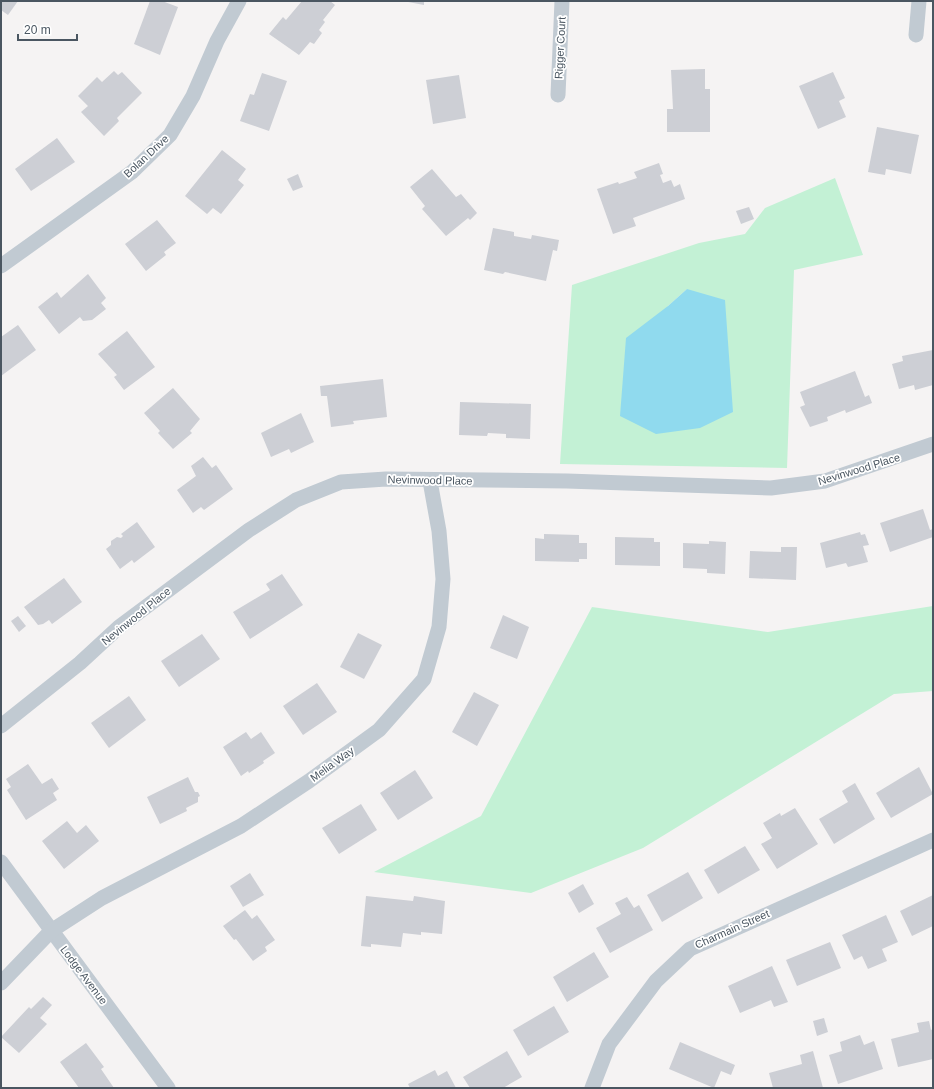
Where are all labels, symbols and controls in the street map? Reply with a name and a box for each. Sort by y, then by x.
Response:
scale bar [18,16,77,42]
street label: Rigger Court [552,17,568,79]
text: 20 m [24,23,51,37]
street label: Bolan Drive [121,132,171,180]
street label: Nevinwood Place [817,451,901,487]
street label: Nevinwood Place [387,473,473,487]
street label: Nevinwood Place [99,585,173,647]
street label: Melia Way [308,744,357,784]
street label: Charmain Street [693,907,771,951]
street label: Lodge Avenue [58,943,110,1007]

